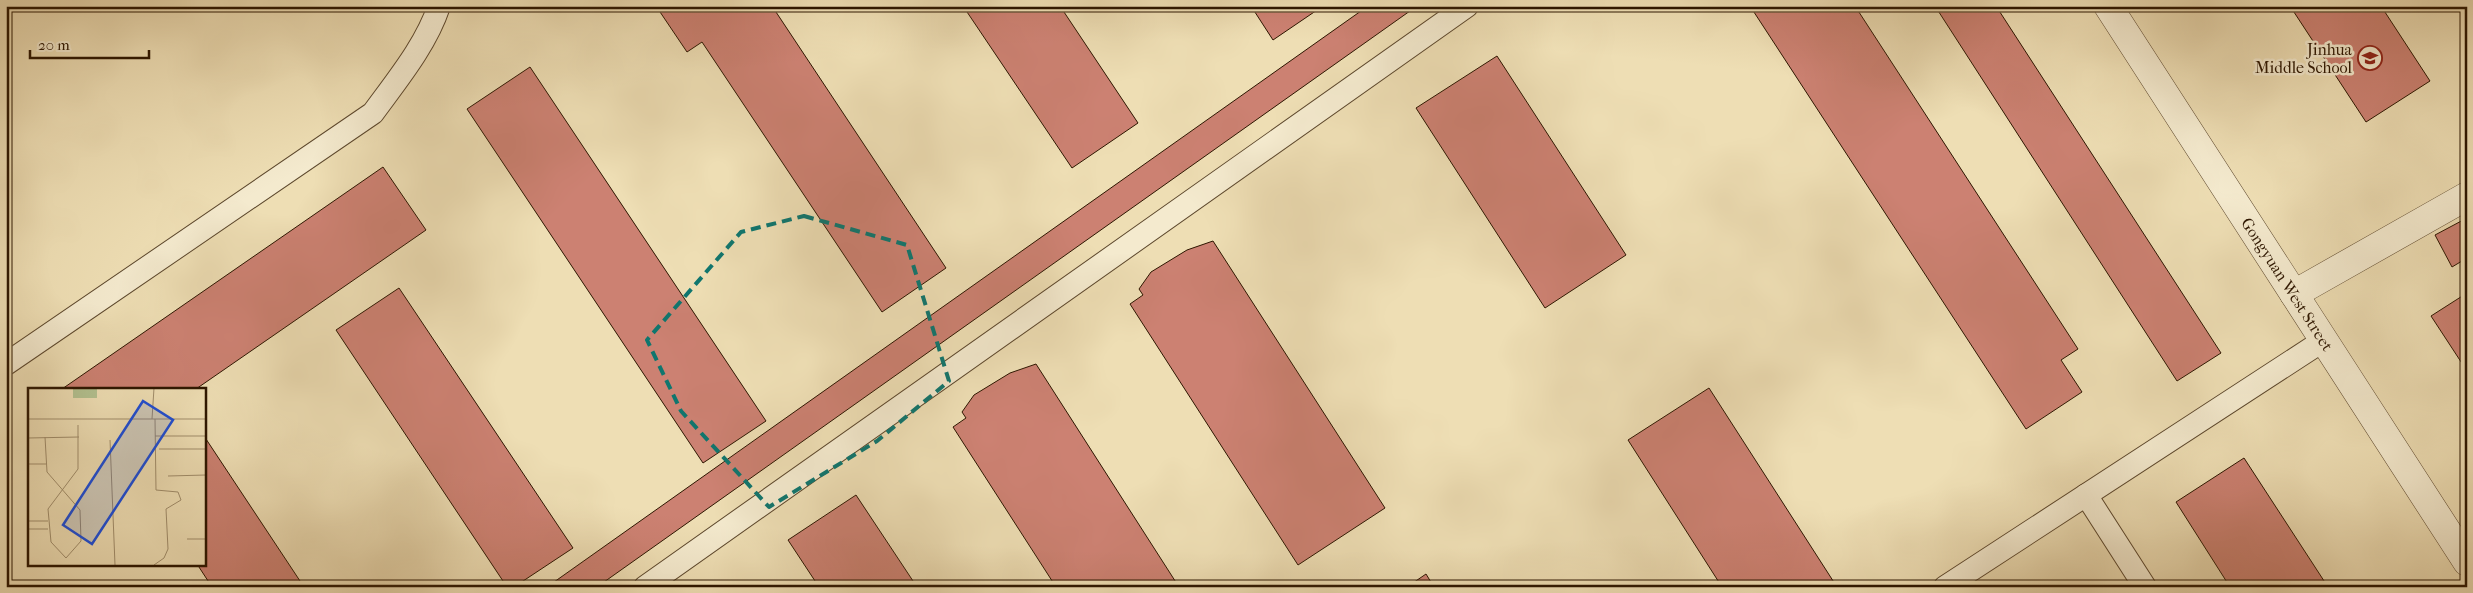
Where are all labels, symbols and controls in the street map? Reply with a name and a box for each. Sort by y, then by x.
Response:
scale bar [30,28,149,60]
text: 20 m [38,36,70,54]
place label: Jinhua Middle School [2255,40,2353,77]
school or university icon: Jinhua Middle School [2357,45,2383,71]
street label: Gongyuan West Street [2237,214,2337,355]
inset map [28,388,205,566]

